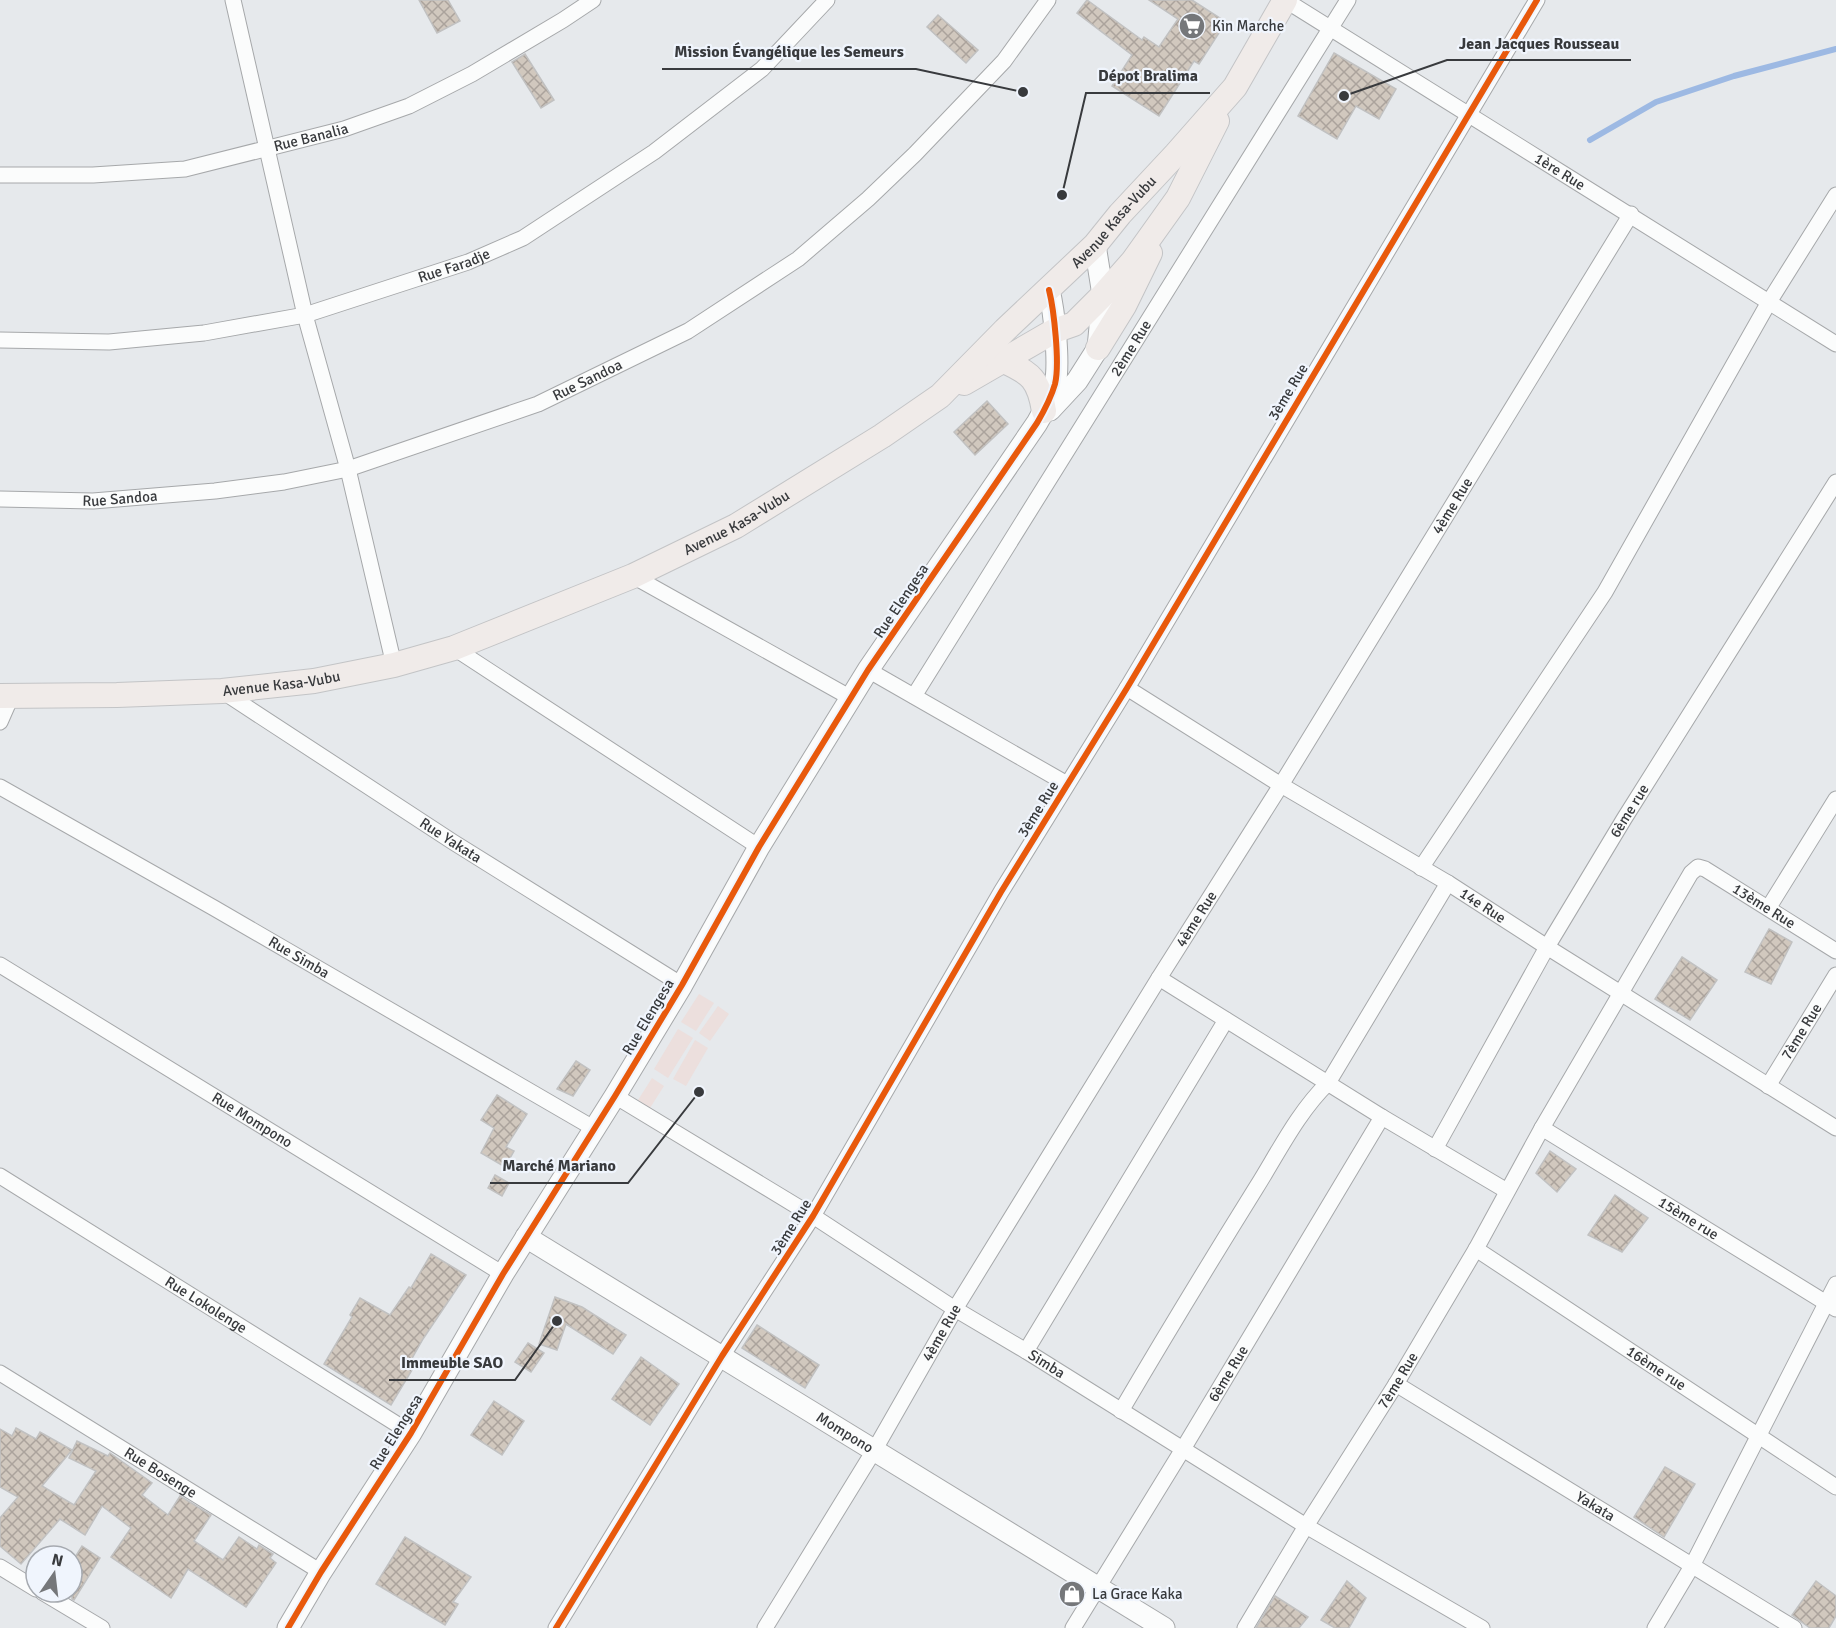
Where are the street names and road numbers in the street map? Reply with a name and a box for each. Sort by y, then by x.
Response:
street label: Rue Banalia [272,119,351,155]
street label: 1ère Rue [1531,149,1588,194]
street label: Avenue Kasa-Vubu [1067,172,1160,272]
street label: Rue Faradje [416,244,493,287]
street label: 2ème Rue [1107,317,1155,380]
street label: Rue Sandoa [550,355,625,405]
street label: 3ème Rue [1264,360,1312,424]
street label: 4ème Rue [1428,474,1476,537]
street label: Avenue Kasa-Vubu [681,486,793,559]
street label: Rue Sandoa [82,487,158,510]
street label: Rue Elengesa [870,560,932,642]
street label: Avenue Kasa-Vubu [222,667,342,700]
street label: 3ème Rue [1014,778,1062,840]
street label: 6ème rue [1606,781,1653,841]
street label: Rue Yakata [416,814,485,867]
street label: 13ème Rue [1729,879,1799,932]
street label: 14e Rue [1456,884,1509,927]
street label: 4ème Rue [1172,888,1221,950]
street label: Rue Simba [265,933,333,982]
street label: Rue Elengesa [618,976,678,1058]
street label: 7ème Rue [1777,1000,1826,1063]
street label: Rue Mompono [209,1088,296,1152]
street label: 15ème rue [1655,1193,1722,1244]
street label: 3ème Rue [767,1196,815,1258]
street label: Rue Lokolenge [162,1272,250,1337]
street label: 4ème Rue [918,1301,965,1364]
street label: 6ème Rue [1204,1342,1252,1405]
street label: 16ème rue [1623,1342,1689,1394]
street label: Simba [1025,1346,1068,1382]
street label: 7ème Rue [1374,1349,1422,1412]
street label: Rue Elengesa [366,1391,426,1473]
street label: Mompono [813,1408,877,1457]
street label: Rue Bosenge [121,1443,200,1502]
street label: Yakata [1573,1488,1618,1525]

